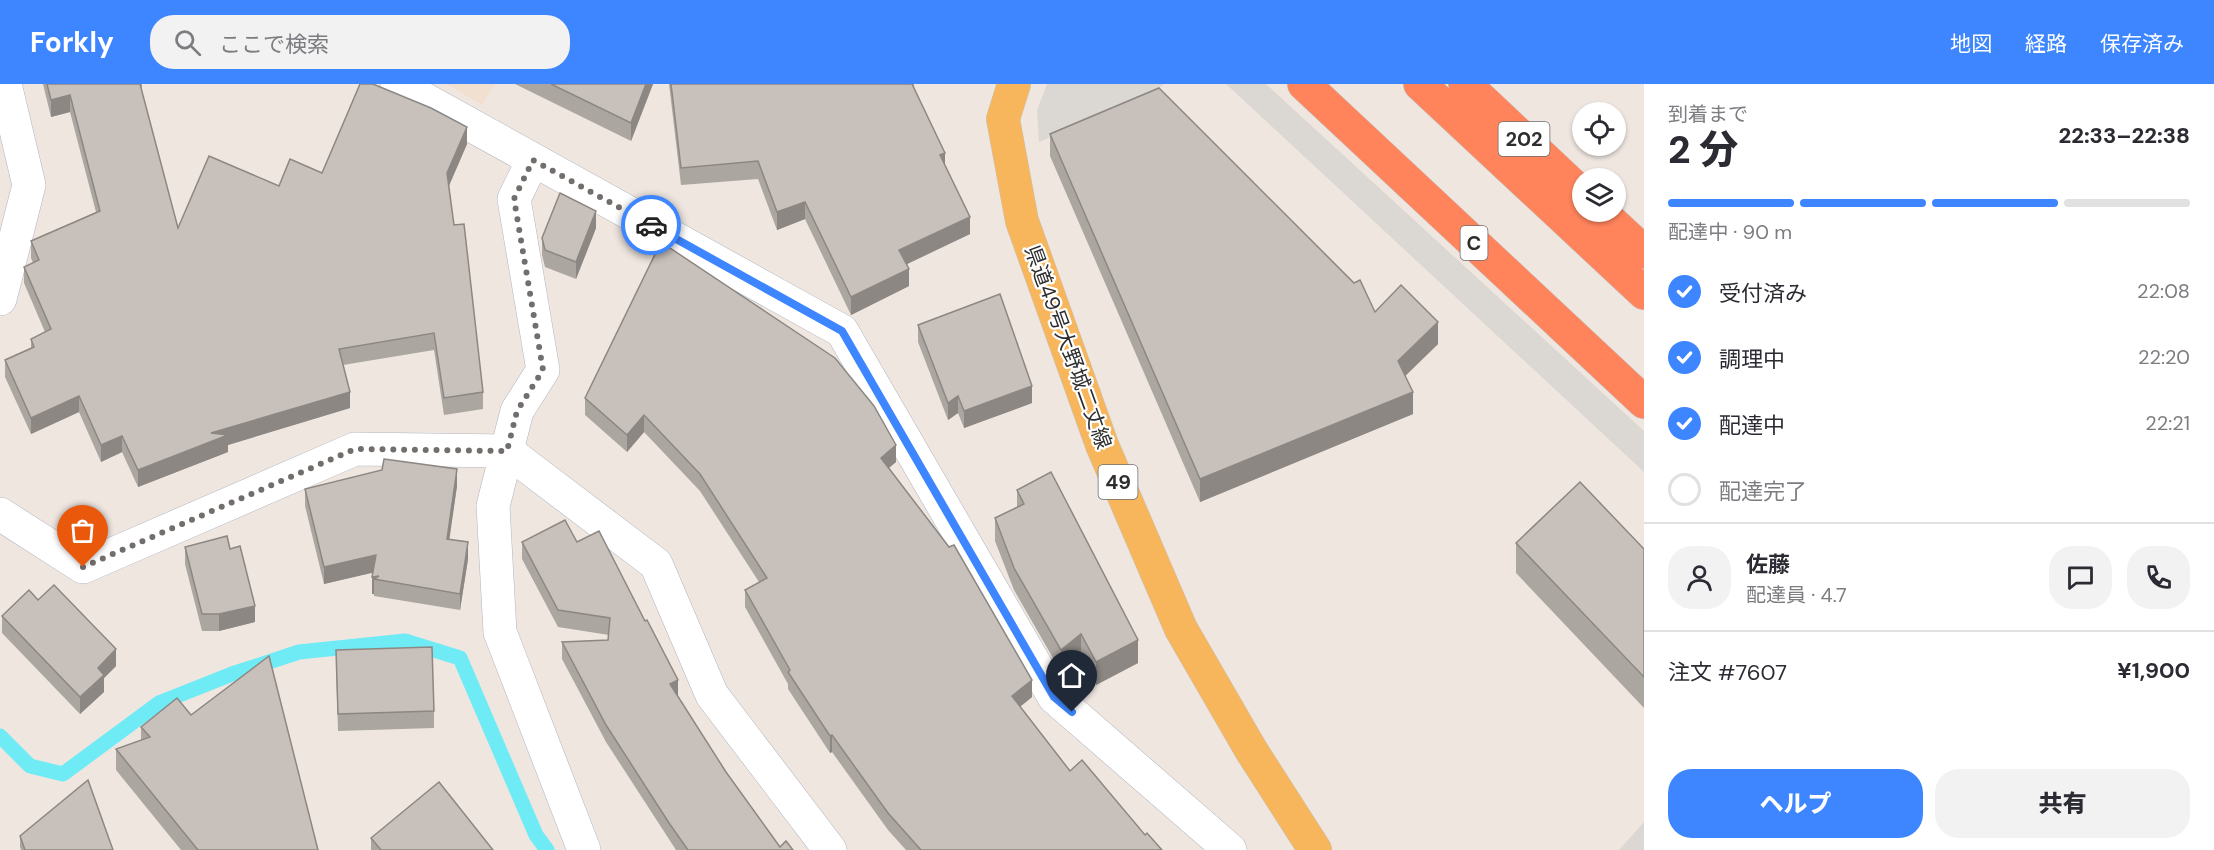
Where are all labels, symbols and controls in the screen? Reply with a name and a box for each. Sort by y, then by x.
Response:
search box [150,15,570,69]
text: Forkly [30,24,114,61]
icon: search [171,26,204,59]
text: ここで検索 [219,30,329,59]
text: 地図 [1950,30,1992,58]
text: 経路 [2025,30,2067,58]
text: 保存済み [2100,30,2184,58]
text: 到着まで [1668,101,1748,127]
map controls [1572,102,1626,222]
button: locate [1572,102,1626,156]
text: 22:33–22:38 [2058,121,2190,150]
road number: 202 [1498,122,1550,156]
text: 2 分 [1668,124,1739,175]
button: layers [1572,168,1626,222]
courier [621,195,681,255]
icon: car [635,209,668,242]
text: 配達中 · 90 m [1668,219,1792,245]
road number: C [1460,226,1488,260]
street label: 県道49号大野城二丈線 [1018,241,1118,453]
icon: check [1668,275,1701,308]
text: 22:08 [2137,278,2190,304]
text: 受付済み [1719,279,1807,308]
icon: check [1668,341,1701,374]
text: 22:20 [2138,344,2190,370]
text: 調理中 [1719,345,1785,374]
icon: check [1668,407,1701,440]
text: 22:21 [2145,410,2190,436]
text: 配達中 [1719,411,1785,440]
road number: 49 [1098,465,1138,499]
text: 配達完了 [1719,477,1807,506]
pin [57,505,108,567]
icon: bag [66,514,99,547]
button: person [1668,546,1731,609]
button: chat [2049,546,2112,609]
button: phone [2127,546,2190,609]
text: 佐藤 [1746,550,1790,579]
text: 配達員 · 4.7 [1746,582,1847,608]
pin [1046,650,1097,712]
text: ¥1,900 [2117,656,2190,685]
text: 注文 #7607 [1668,658,1787,687]
icon: home [1055,659,1088,692]
button: ヘルプ [1668,769,1923,838]
button: 共有 [1935,769,2190,838]

